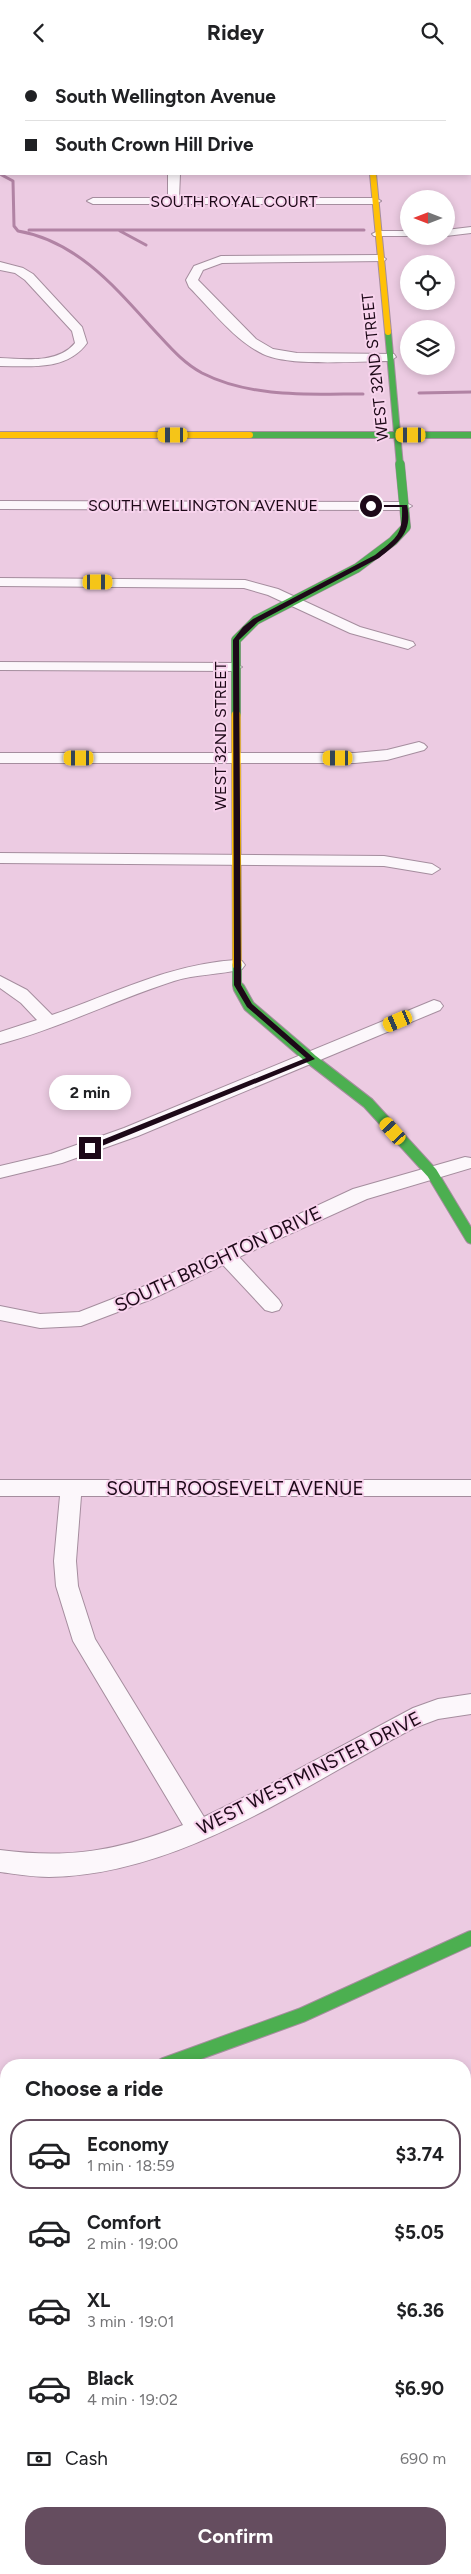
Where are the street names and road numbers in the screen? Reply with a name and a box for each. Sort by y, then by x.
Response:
street label: SOUTH ROYAL COURT [150,192,318,211]
street label: WEST 32ND STREET [358,292,392,442]
street label: SOUTH WELLINGTON AVENUE [88,496,318,515]
street label: WEST 32ND STREET [211,661,230,810]
street label: SOUTH BRIGHTON DRIVE [111,1201,325,1317]
street label: SOUTH ROOSEVELT AVENUE [106,1477,364,1500]
street label: WEST WESTMINSTER DRIVE [193,1706,425,1840]

